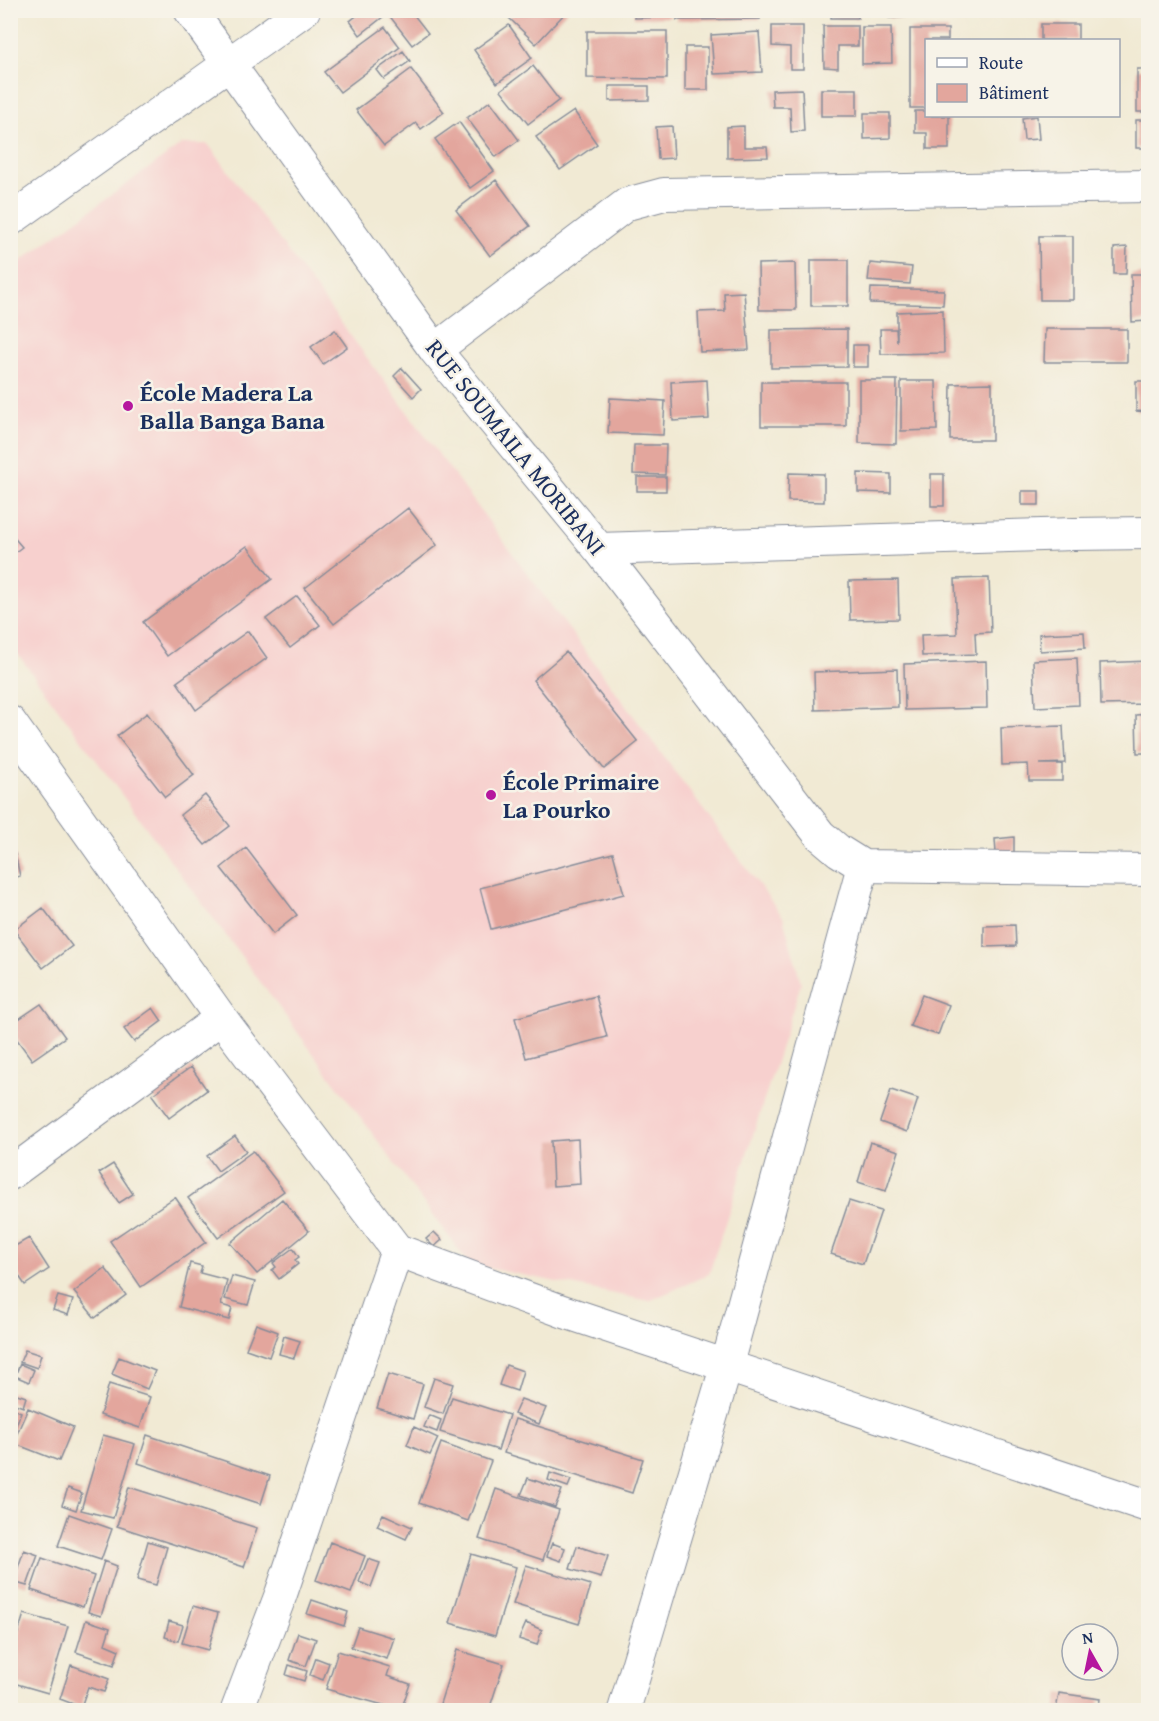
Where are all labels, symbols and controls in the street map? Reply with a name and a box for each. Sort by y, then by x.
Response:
legend [925,39,1120,117]
text: Route [979,49,1023,76]
text: Bâtiment [979,79,1049,106]
street label: RUE SOUMAILA MORIBANI [418,331,614,563]
place label: École Madera La Balla Banga Bana [140,375,325,438]
marker: École Madera La Balla Banga Bana [121,399,135,413]
place label: École Primaire La Pourko [503,764,660,827]
marker: École Primaire La Pourko [484,788,498,802]
north arrow [1060,1622,1120,1682]
text: N [1080,1624,1095,1650]

